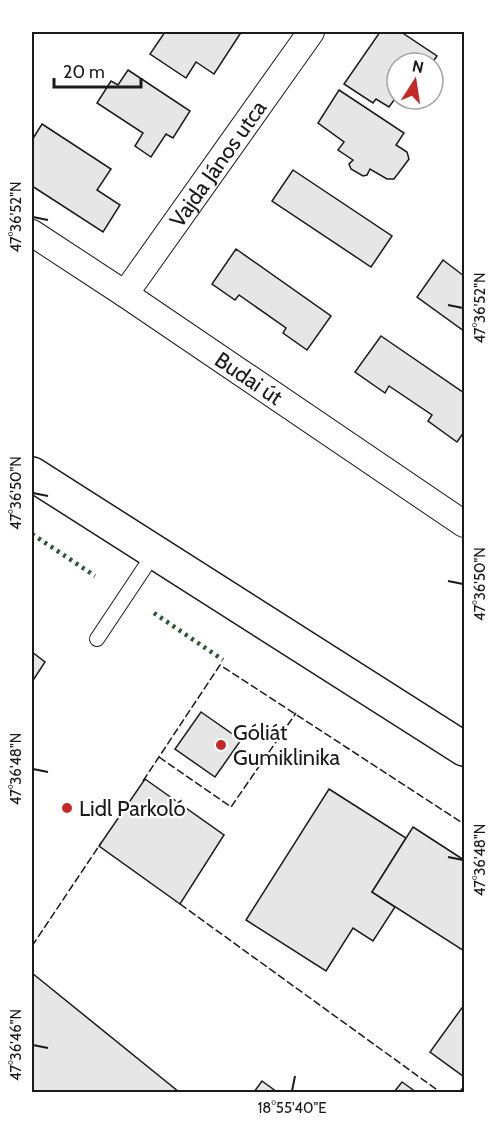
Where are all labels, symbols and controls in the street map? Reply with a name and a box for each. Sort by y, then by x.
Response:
scale bar [54,51,141,89]
north arrow [385,51,445,111]
text: N [411,56,426,77]
text: 20 m [63,61,105,83]
street label: Vajda János utca [164,95,273,233]
text: 47°36'52"N [7,181,25,253]
text: 47°36'52"N [471,272,489,344]
street label: Budai út [210,346,288,411]
text: 47°36'50"N [7,456,25,530]
text: 47°36'50"N [471,547,489,621]
place label: Góliát Gumiklinika [233,719,341,771]
text: 47°36'48"N [7,733,25,805]
marker: Góliát Gumiklinika [214,738,228,752]
place label: Lidl Parkoló [79,795,185,822]
marker: Lidl Parkoló [60,801,74,815]
text: 47°36'48"N [471,824,489,896]
text: 47°36'46"N [7,1009,25,1081]
text: 18°55'40"E [257,1099,327,1117]

